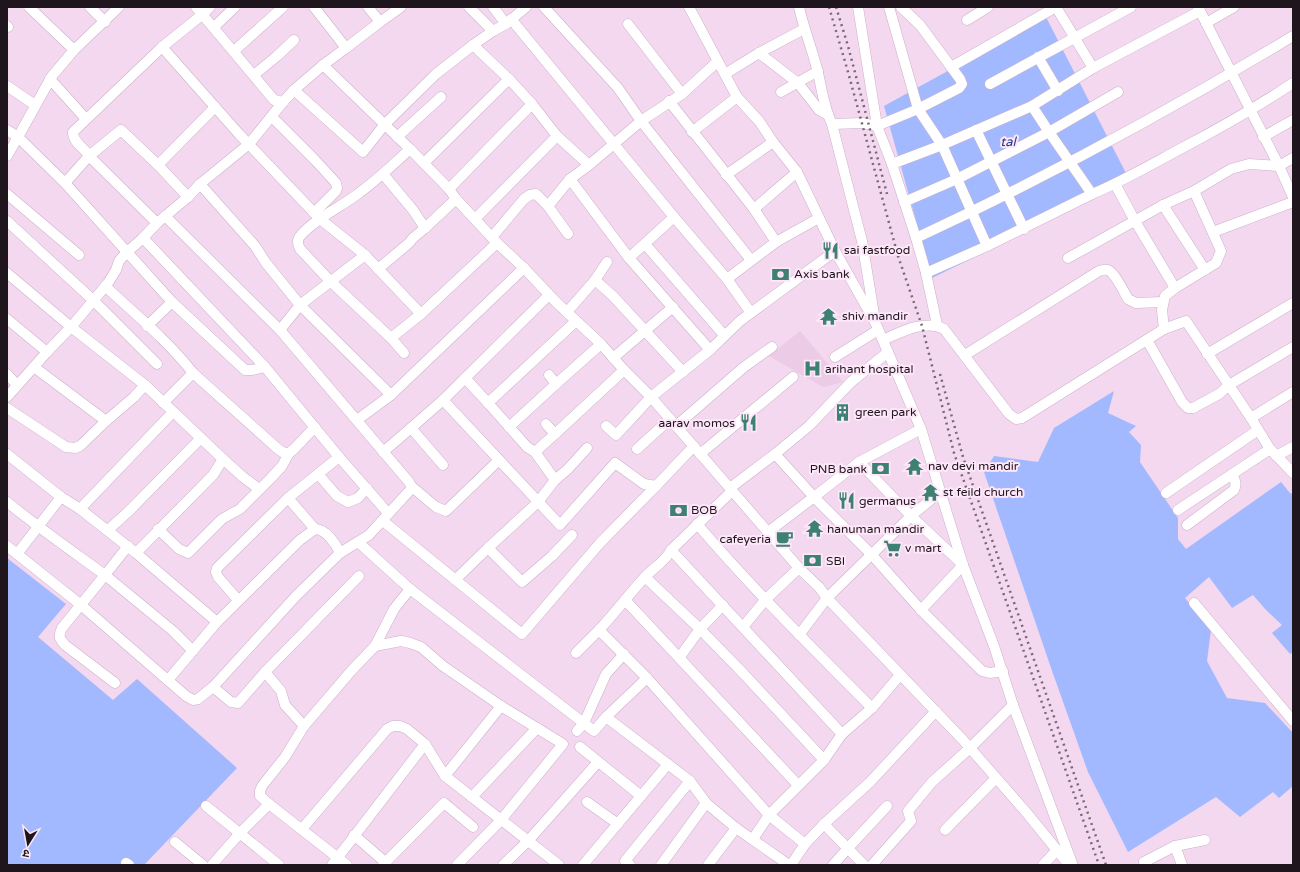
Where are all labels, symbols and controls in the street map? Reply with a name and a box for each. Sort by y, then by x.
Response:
water label: tal [1000,134,1018,150]
restaurant icon: sai fastfood [821,240,841,260]
place label: sai fastfood [844,243,910,257]
bank icon: Axis bank [771,264,791,284]
place label: Axis bank [794,267,850,281]
temple icon: shiv mandir [819,306,839,326]
place label: shiv mandir [842,309,908,323]
hospital icon: arihant hospital [802,359,822,379]
place label: arihant hospital [825,362,914,376]
building icon: green park [832,402,852,422]
place label: green park [855,405,917,419]
restaurant icon: aarav momos [738,413,758,433]
place label: aarav momos [658,416,735,430]
temple icon: nav devi mandir [905,456,925,476]
bank icon: PNB bank [870,459,890,479]
place label: nav devi mandir [928,459,1019,473]
place label: PNB bank [810,462,867,476]
temple icon: st feild church [920,482,940,502]
place label: st feild church [943,485,1023,499]
restaurant icon: germanus [836,491,856,511]
place label: germanus [859,494,916,508]
bank icon: BOB [668,500,688,520]
place label: BOB [691,503,717,517]
temple icon: hanuman mandir [804,519,824,539]
place label: hanuman mandir [827,522,924,536]
cafe icon: cafeyeria [774,529,794,549]
place label: cafeyeria [720,532,771,546]
supermarket icon: v mart [882,538,902,558]
place label: v mart [905,541,942,555]
bank icon: SBI [803,551,823,571]
place label: SBI [826,554,845,568]
north arrow [8,824,48,864]
text: उ [21,846,31,860]

